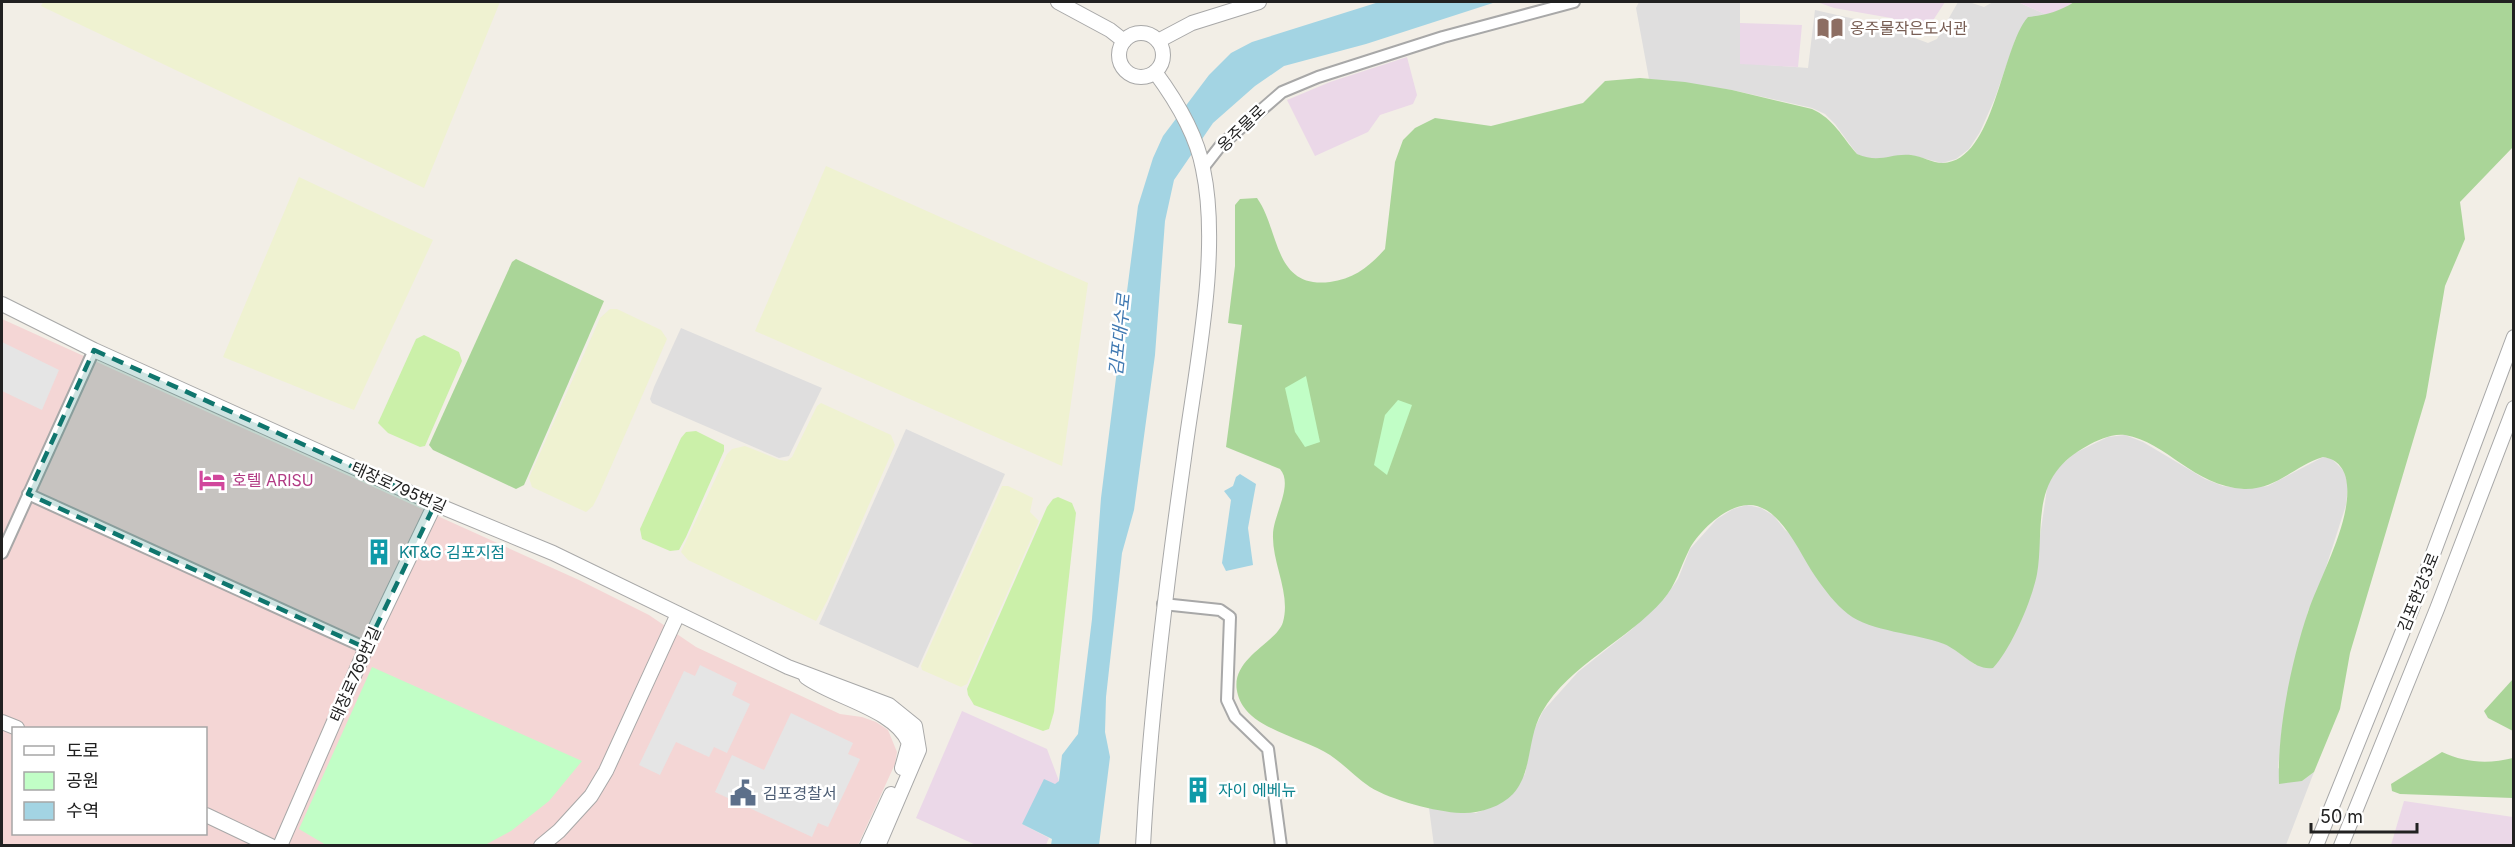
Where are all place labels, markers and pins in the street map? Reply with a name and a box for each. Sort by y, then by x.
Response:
library icon: 옹주물작은도서관 [1815,13,1845,43]
place label: 옹주물작은도서관 [1850,18,1968,38]
hotel icon: 호텔 ARISU [197,465,227,495]
place label: 호텔 ARISU [232,470,314,490]
building icon: KT&G 김포지점 [364,537,394,567]
place label: KT&G 김포지점 [399,542,505,562]
building icon: 자이 에베뉴 [1183,775,1213,805]
public building icon: 김포경찰서 [728,778,758,808]
place label: 자이 에베뉴 [1218,780,1296,800]
place label: 김포경찰서 [763,783,837,803]

